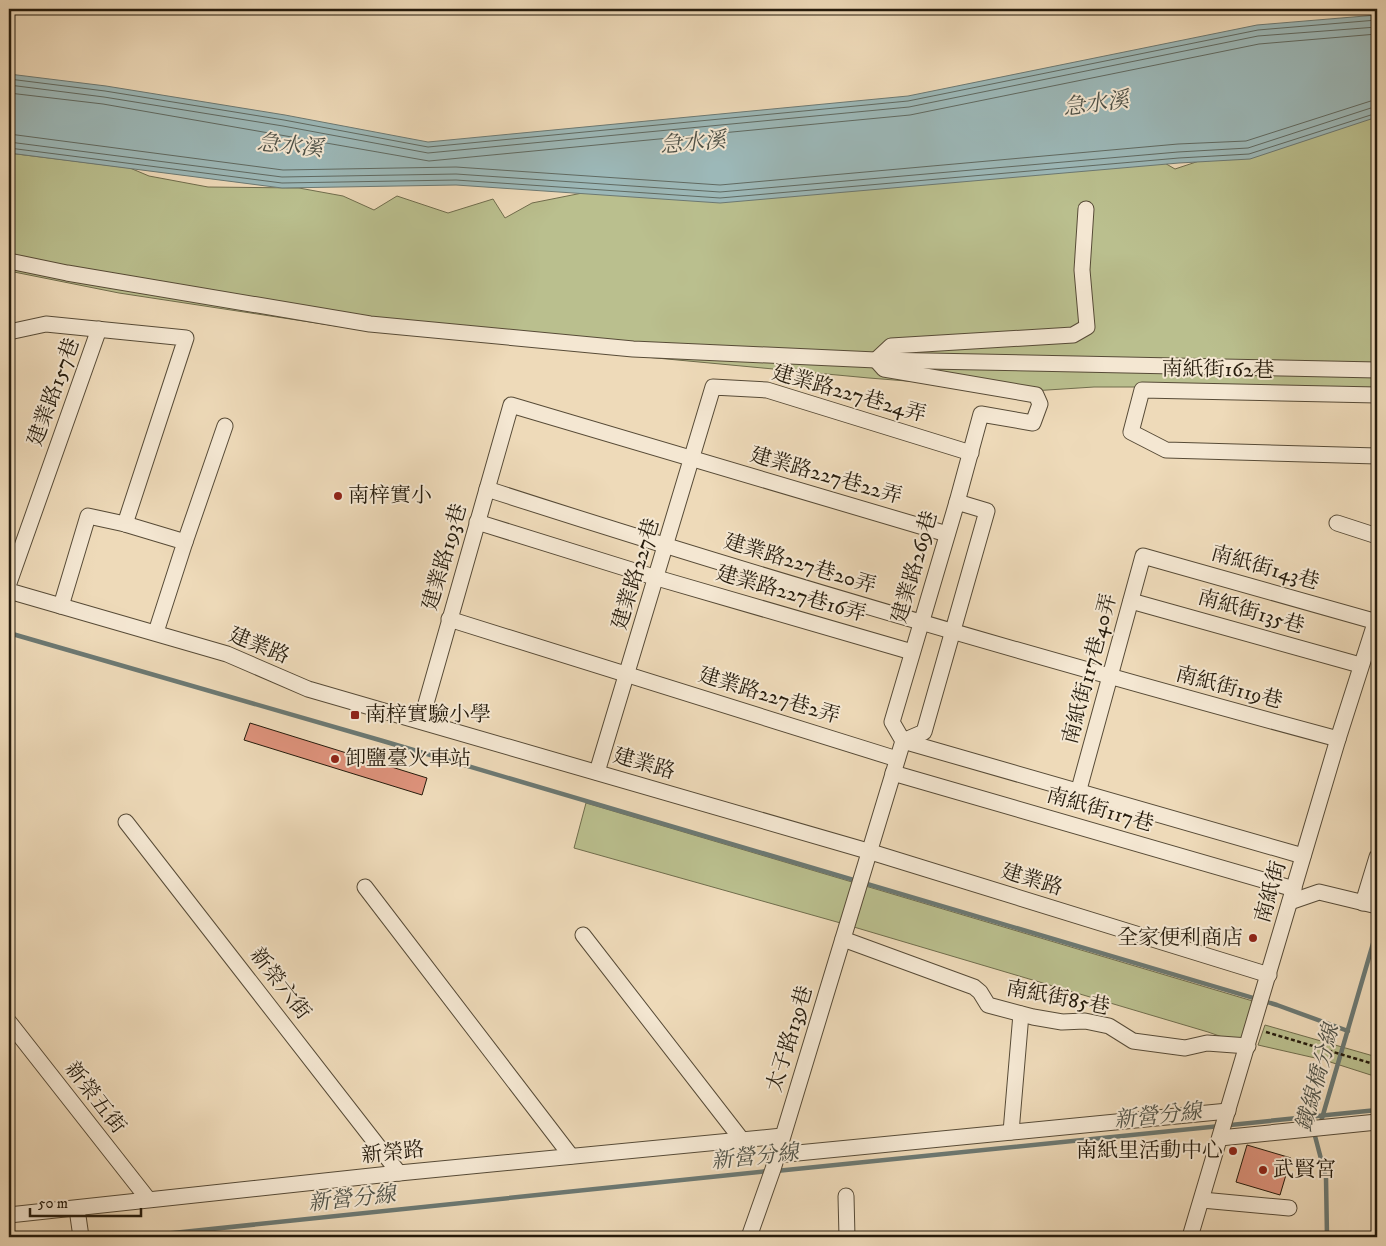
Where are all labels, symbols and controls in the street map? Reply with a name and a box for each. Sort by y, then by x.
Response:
water label: 急水溪 [1062,86,1132,121]
water label: 急水溪 [659,127,729,159]
water label: 急水溪 [256,129,326,163]
street label: 建業路157巷 [22,334,86,450]
street label: 南紙街162巷 [1161,356,1275,384]
street label: 建業路227巷24弄 [769,360,929,428]
street label: 建業路227巷22弄 [747,442,905,510]
place label: 南梓實小 [348,483,432,509]
marker: 南梓實小 [332,490,344,502]
street label: 建業路193巷 [417,501,473,613]
street label: 建業路269巷 [887,508,943,626]
street label: 建業路227巷 [607,515,665,633]
street label: 建業路227巷20弄 [721,528,879,600]
street label: 南紙街143巷 [1208,540,1322,596]
street label: 建業路227巷16弄 [713,560,869,628]
street label: 南紙街135巷 [1195,584,1307,640]
street label: 南紙街117巷40弄 [1057,591,1123,747]
street label: 建業路 [225,622,293,670]
street label: 南紙街119巷 [1173,661,1285,715]
street label: 建業路227巷2弄 [695,662,843,730]
place label: 南梓實驗小學 [365,702,491,728]
marker: 南梓實驗小學 [349,709,361,721]
street label: 建業路 [610,743,678,785]
place label: 卸鹽臺火車站 [345,746,471,772]
marker: 卸鹽臺火車站 [329,753,341,765]
street label: 南紙街117巷 [1043,782,1157,838]
street label: 建業路 [998,858,1066,902]
street label: 南紙街 [1250,858,1292,926]
place label: 全家便利商店 [1117,925,1243,951]
marker: 全家便利商店 [1247,932,1259,944]
street label: 新榮六街 [244,943,316,1025]
street label: 南紙街85巷 [1004,975,1112,1021]
street label: 太子路139巷 [761,983,819,1095]
water label: 鐵線橋分線 [1291,1019,1346,1135]
street label: 新榮五街 [59,1057,131,1139]
water label: 新營分線 [1113,1098,1205,1134]
street label: 新榮路 [360,1137,426,1169]
place label: 南紙里活動中心 [1076,1138,1223,1164]
water label: 新營分線 [710,1139,802,1175]
marker: 南紙里活動中心 [1227,1145,1239,1157]
place label: 武賢宮 [1273,1157,1336,1183]
marker: 武賢宮 [1257,1164,1269,1176]
water label: 新營分線 [307,1181,399,1217]
scale bar [30,1186,141,1218]
text: 50 m [38,1194,68,1213]

